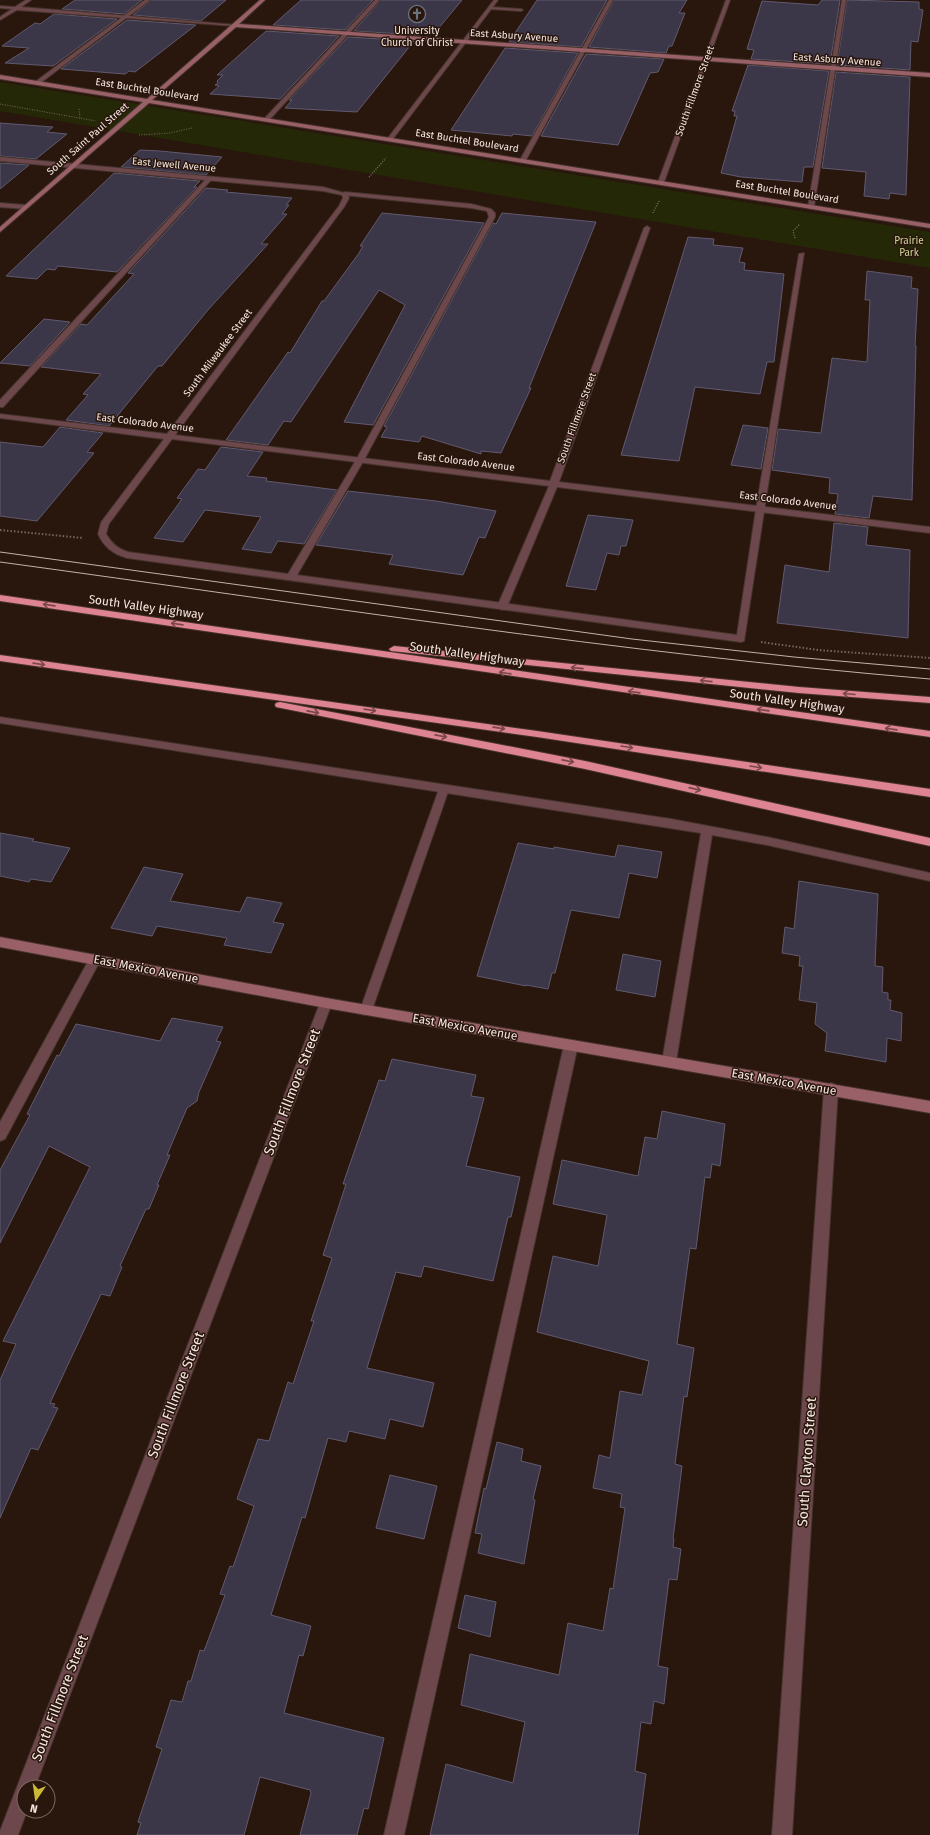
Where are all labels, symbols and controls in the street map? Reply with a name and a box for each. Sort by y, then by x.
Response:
church icon: University Church of Christ [407,4,427,24]
place label: University Church of Christ [381,25,453,49]
street label: East Asbury Avenue [470,27,558,45]
street label: South Fillmore Street [673,44,717,138]
street label: East Asbury Avenue [793,51,881,69]
street label: East Buchtel Boulevard [95,76,199,104]
street label: South Saint Paul Street [45,100,132,178]
street label: East Buchtel Boulevard [415,127,519,155]
street label: East Jewell Avenue [131,155,217,175]
street label: East Buchtel Boulevard [735,178,839,206]
park label: Prairie Park [894,235,924,259]
street label: South Milwaukee Street [181,306,255,399]
street label: South Fillmore Street [555,371,599,465]
street label: East Colorado Avenue [96,411,194,435]
street label: East Colorado Avenue [417,450,515,474]
street label: East Colorado Avenue [739,489,837,513]
street label: South Valley Highway [88,592,204,622]
one-way arrow [43,601,56,609]
one-way arrow [171,620,184,628]
street label: South Valley Highway [409,639,525,669]
one-way arrow [32,660,45,668]
one-way arrow [571,664,584,671]
one-way arrow [499,669,512,677]
one-way arrow [700,677,713,684]
street label: South Valley Highway [729,686,845,716]
one-way arrow [628,688,641,696]
one-way arrow [843,691,856,698]
one-way arrow [363,706,376,714]
one-way arrow [757,706,770,714]
one-way arrow [306,708,319,716]
one-way arrow [492,724,505,732]
one-way arrow [885,725,898,733]
one-way arrow [434,732,447,740]
one-way arrow [621,744,634,752]
one-way arrow [561,758,574,766]
one-way arrow [749,763,762,771]
one-way arrow [689,785,702,793]
street label: East Mexico Avenue [92,952,200,986]
street label: East Mexico Avenue [411,1011,519,1043]
street label: South Fillmore Street [260,1026,324,1158]
street label: East Mexico Avenue [730,1066,838,1098]
street label: South Fillmore Street [144,1329,208,1461]
street label: South Clayton Street [794,1396,820,1527]
street label: South Fillmore Street [28,1632,92,1764]
north arrow [16,1779,56,1819]
text: N [29,1801,39,1815]

